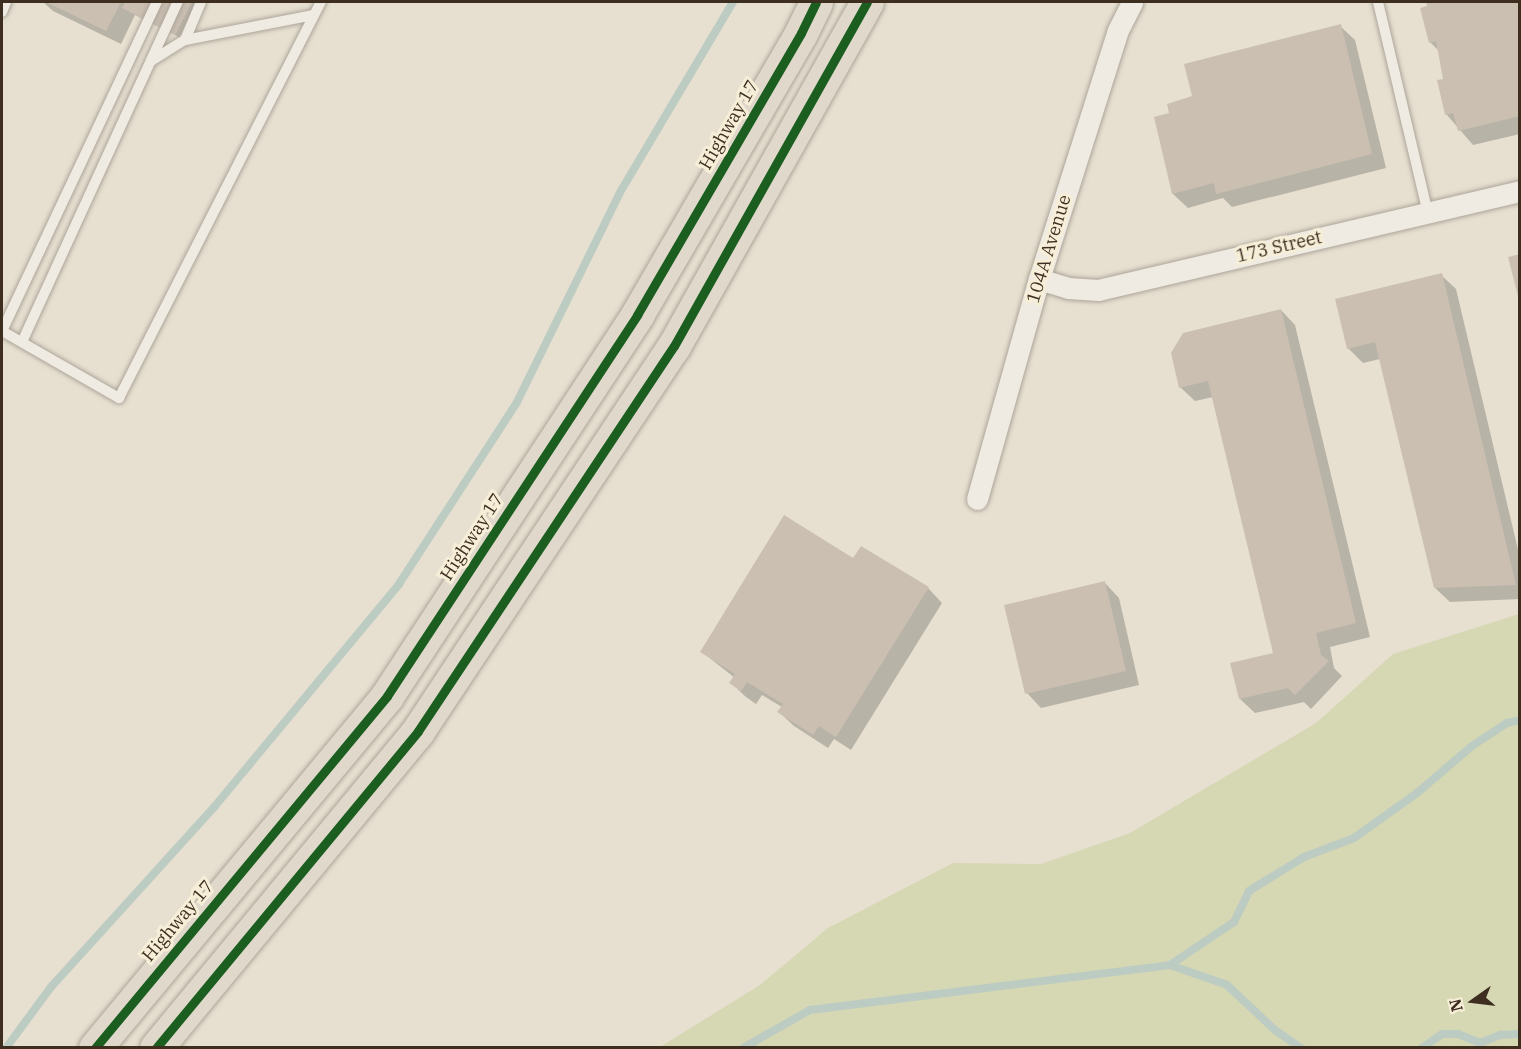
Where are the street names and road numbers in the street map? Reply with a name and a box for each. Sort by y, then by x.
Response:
street label: Highway 17 [695,76,763,174]
street label: 104A Avenue [1022,192,1076,306]
street label: 173 Street [1234,227,1324,267]
street label: Highway 17 [436,489,508,585]
street label: Highway 17 [138,876,218,966]

